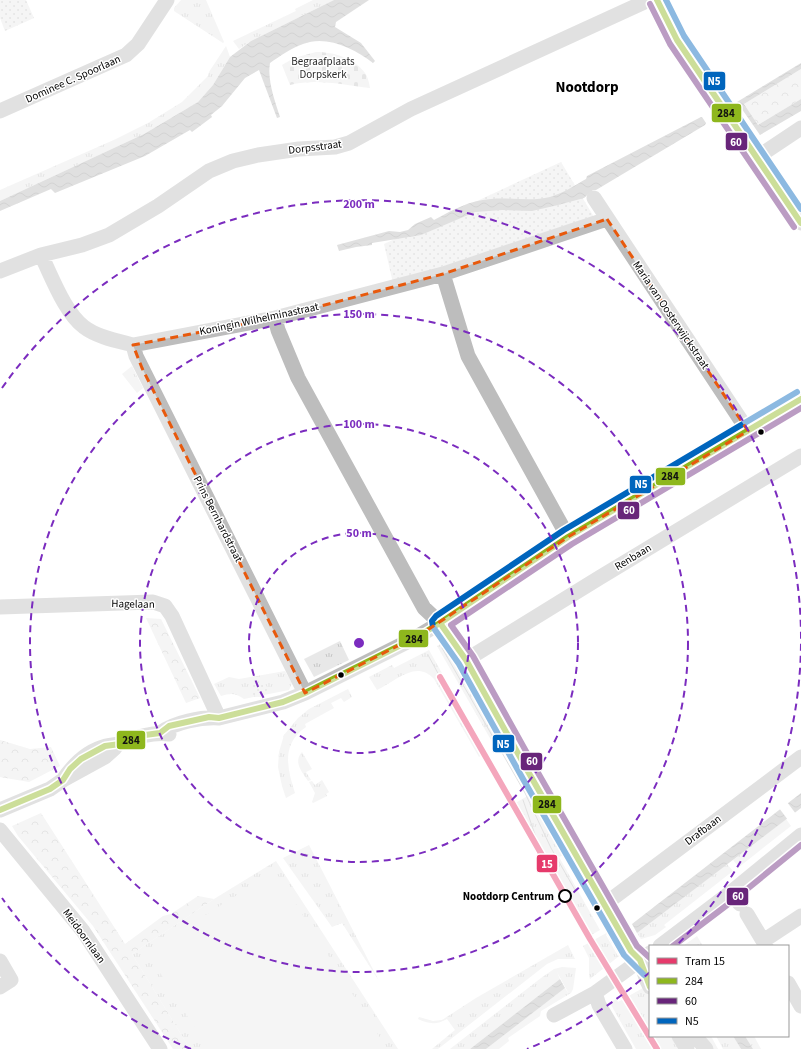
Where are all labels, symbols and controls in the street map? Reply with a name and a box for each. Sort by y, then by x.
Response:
street label: Dominee C. Spoorlaan [23,51,123,107]
park label: Begraafplaats Dorpskerk [291,54,355,82]
line badge: N5 [703,71,726,91]
text: N5 [707,74,721,89]
district label: Nootdorp [555,77,619,98]
line badge: 284 [711,103,742,123]
text: 284 [717,106,735,121]
line badge: 60 [725,132,748,151]
text: 60 [730,135,742,150]
street label: Dorpsstraat [288,136,343,158]
text: 200 m [343,196,375,213]
street label: Maria van Oosterwijckstraat [629,258,713,372]
street label: Koningin Wilhelminastraat [198,299,320,339]
text: 150 m [343,306,375,323]
text: 100 m [343,416,375,433]
unlabelled marker [756,427,766,437]
line badge: 284 [655,467,686,486]
text: 284 [661,469,679,484]
street label: Prins Bernhardstraat [190,473,246,565]
line badge: N5 [629,475,652,494]
text: N5 [634,477,648,492]
line badge: 60 [617,501,640,520]
text: 60 [623,503,635,518]
text: 50 m [346,525,372,542]
street label: Renbaan [612,540,654,574]
street label: Hagelaan [111,596,155,612]
line badge: 284 [398,629,429,648]
text: 284 [405,632,423,647]
centre of rings [352,636,366,650]
unlabelled marker [336,670,346,680]
line badge: 284 [116,730,146,750]
text: 284 [122,733,140,748]
line badge: N5 [492,734,515,753]
text: N5 [496,737,510,752]
line badge: 60 [520,752,543,771]
text: 60 [526,754,538,769]
line badge: 284 [532,795,562,814]
text: 284 [538,797,556,812]
street label: Drafbaan [682,811,724,849]
line badge: 15 [536,854,558,873]
text: 15 [541,857,553,872]
line badge: 60 [726,887,749,906]
place label: Nootdorp Centrum [463,889,554,904]
marker: Nootdorp Centrum [558,889,572,903]
text: 60 [732,889,744,904]
unlabelled marker [592,903,602,913]
street label: Meidoornlaan [59,906,109,966]
legend [649,945,789,1037]
text: Tram 15 [685,953,725,970]
text: 284 [685,973,703,990]
text: 60 [685,993,697,1010]
text: N5 [685,1013,699,1030]

